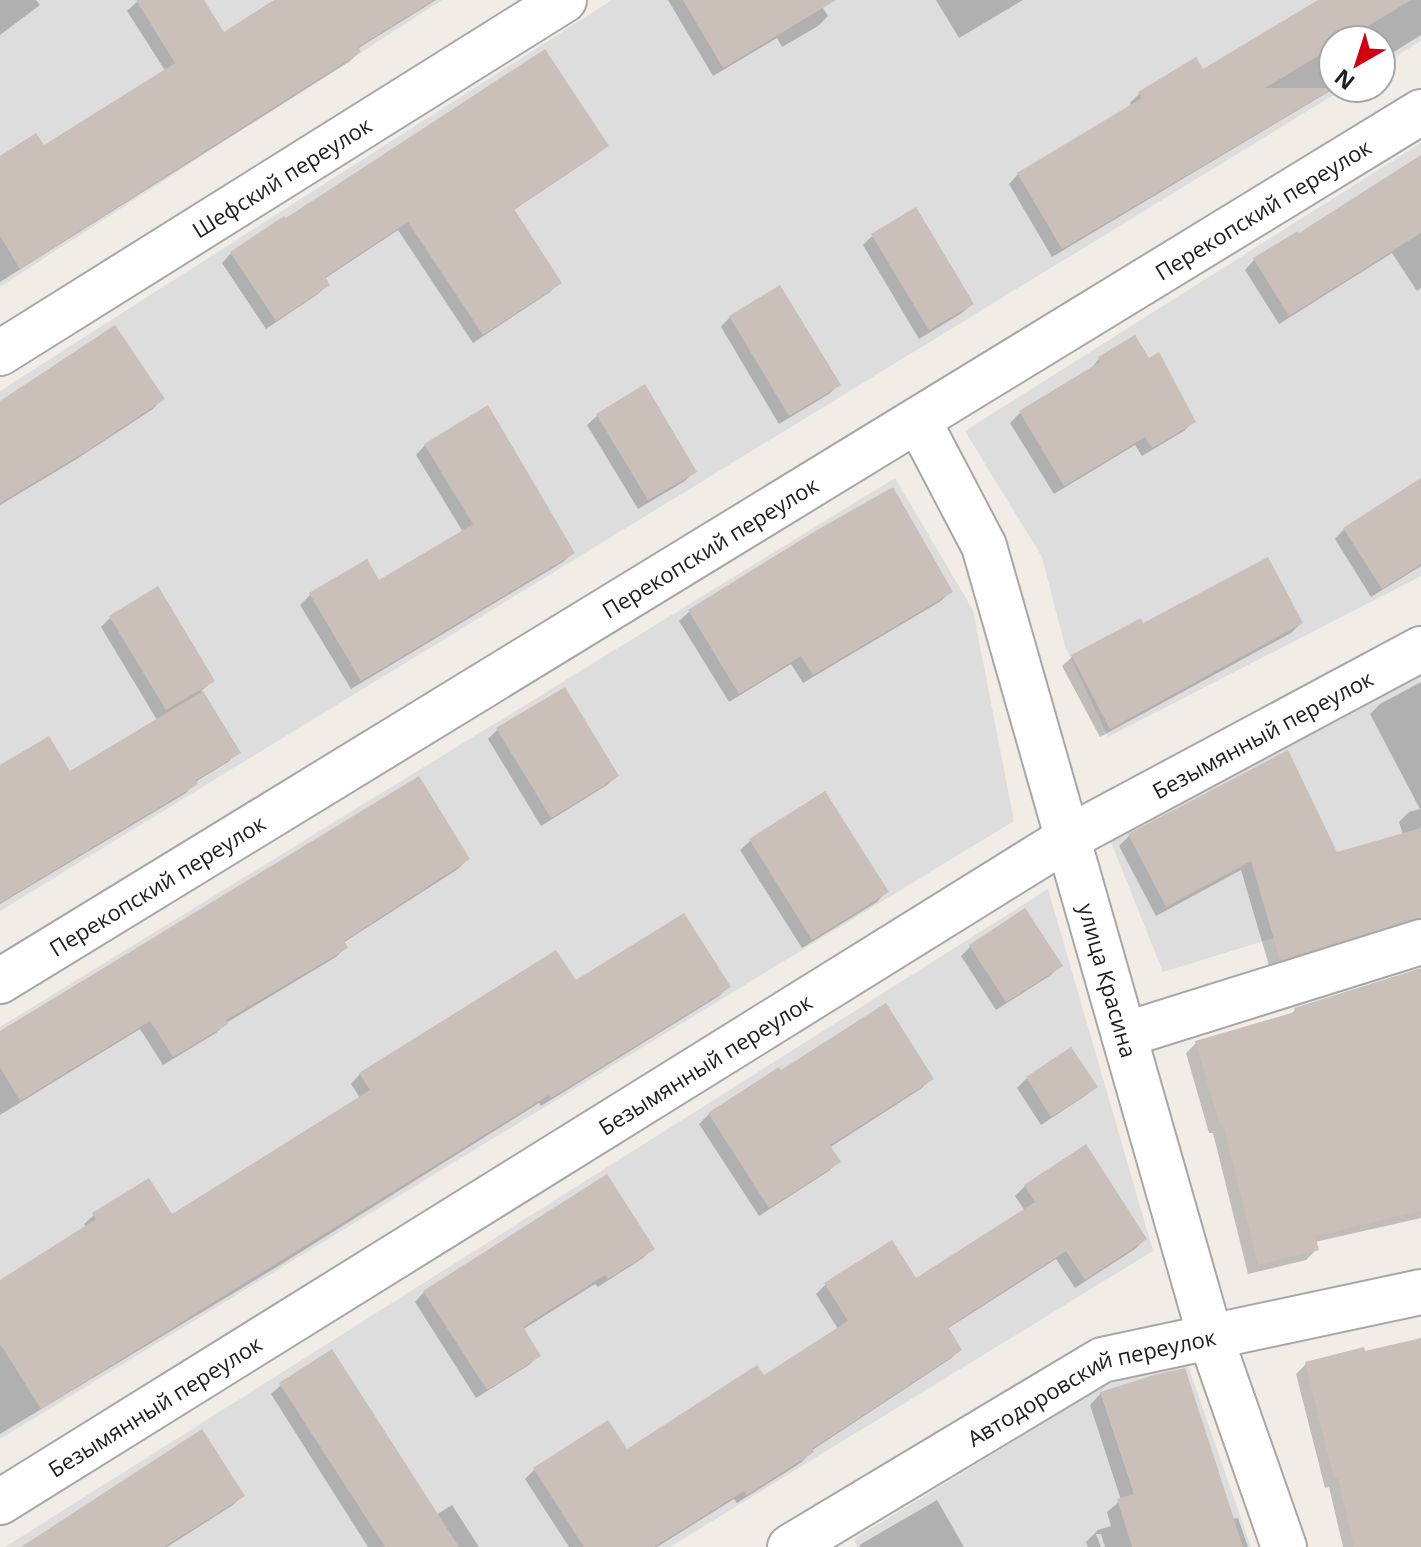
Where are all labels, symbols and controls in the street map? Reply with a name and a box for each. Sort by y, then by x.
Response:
north arrow [1317,24,1397,104]
text: N [1327,63,1360,98]
street label: Шефский переулок [186,109,377,244]
street label: Перекопский переулок [1149,131,1377,286]
street label: Перекопский переулок [596,469,824,624]
street label: Безымянный переулок [1147,662,1378,805]
street label: Перекопский переулок [43,807,271,963]
street label: улица Красина [1072,900,1145,1061]
street label: Безымянный переулок [592,986,818,1142]
street label: Автодоровский переулок [961,1321,1219,1453]
street label: Безымянный переулок [42,1328,268,1484]

